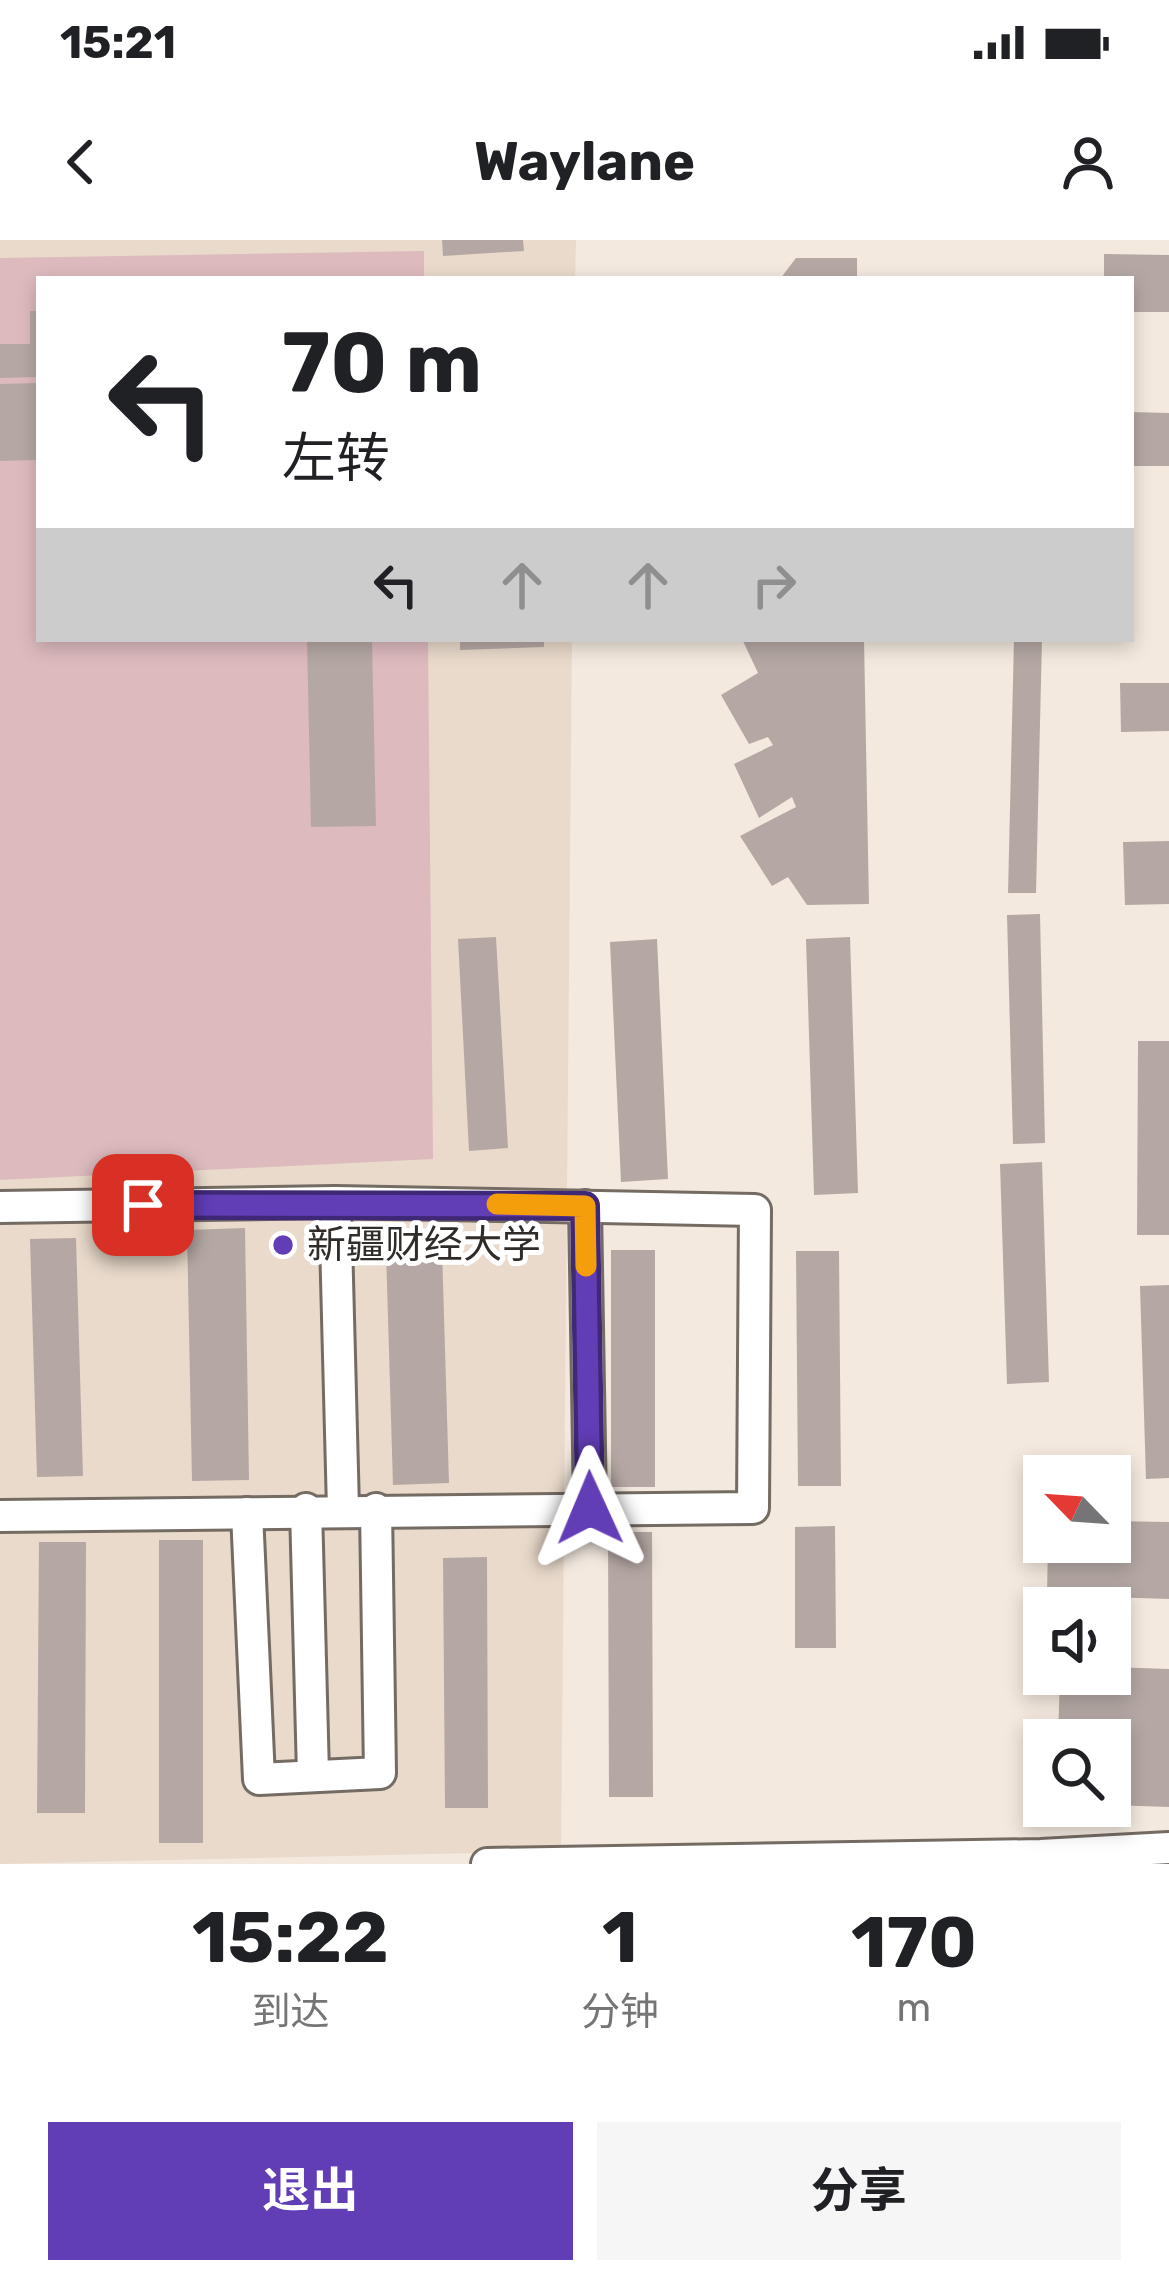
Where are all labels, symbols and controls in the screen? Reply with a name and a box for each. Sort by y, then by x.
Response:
text: 15:21 [60,16,176,69]
icon: back [48,129,114,195]
icon: person [1055,129,1121,195]
text: Waylane [474,130,695,194]
text: 70 m [282,313,482,413]
icon: left [84,324,240,480]
text: 左转 [282,427,390,491]
icon: left [363,552,429,618]
icon: ahead [489,552,555,618]
icon: ahead [615,552,681,618]
icon: right [741,552,807,618]
pin [92,1154,194,1256]
icon: arrive [110,1172,176,1238]
place label: 新疆财经大学 [307,1222,541,1268]
marker: 新疆财经大学 [270,1232,296,1258]
position arrow [527,1445,653,1571]
north arrow [1023,1455,1131,1563]
map controls [1023,1455,1131,1827]
button: sound [1023,1587,1131,1695]
button: search [1023,1719,1131,1827]
text: 15:22 [192,1895,389,1980]
text: 1 [602,1895,638,1980]
text: 170 [851,1900,977,1985]
text: m [897,1985,931,2031]
text: 到达 [251,1989,329,2035]
text: 分钟 [581,1989,659,2035]
button: 退出 [48,2122,573,2260]
button: 分享 [597,2122,1121,2260]

